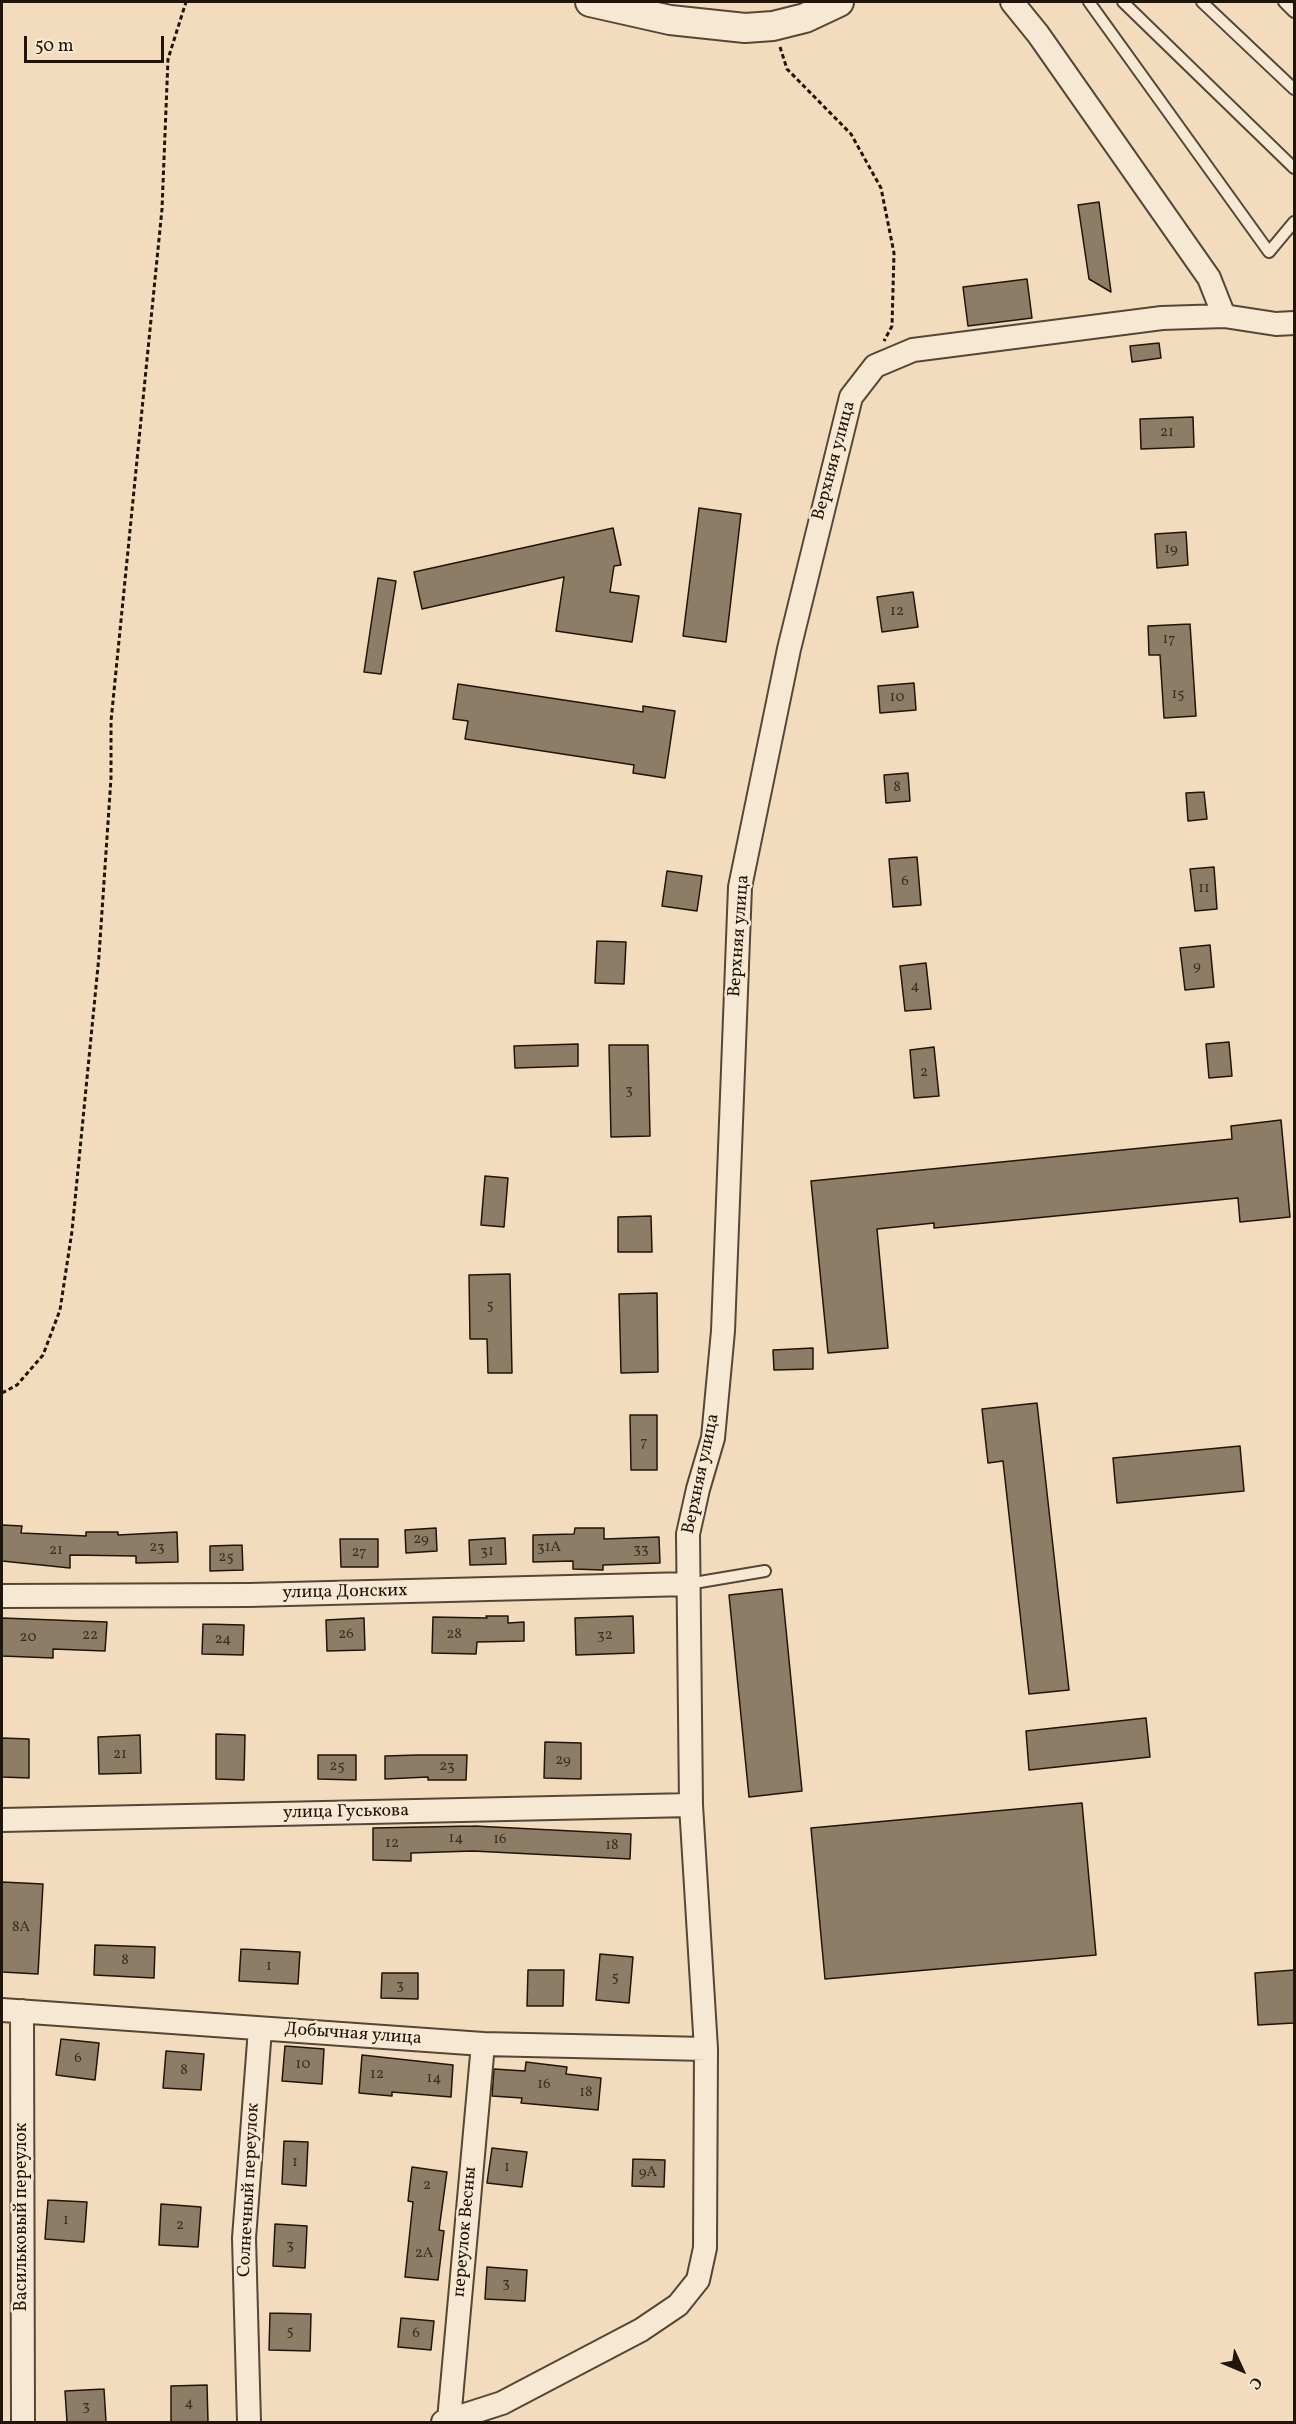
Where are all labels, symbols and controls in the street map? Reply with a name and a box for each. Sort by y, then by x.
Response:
scale bar [27,24,166,62]
text: 50 m [35,34,74,59]
street label: Верхняя улица [809,399,861,523]
house number: 21 [1160,424,1174,442]
house number: 19 [1164,541,1178,559]
house number: 12 [890,603,904,621]
house number: 17 [1162,631,1176,649]
house number: 15 [1171,686,1185,704]
house number: 10 [890,689,904,707]
house number: 8 [893,779,901,797]
house number: 6 [901,873,909,891]
street label: Верхняя улица [725,874,755,998]
house number: 11 [1198,880,1210,898]
house number: 9 [1193,958,1201,976]
house number: 4 [911,978,919,996]
house number: 2 [920,1064,928,1082]
house number: 3 [625,1082,633,1100]
house number: 5 [486,1297,494,1315]
street label: Верхняя улица [679,1412,725,1536]
house number: 7 [640,1434,648,1452]
house number: 29 [413,1531,429,1549]
house number: 23 [149,1539,165,1557]
house number: 31А [537,1539,561,1557]
house number: 33 [633,1541,649,1559]
house number: 21 [49,1542,63,1560]
house number: 31 [480,1543,494,1561]
house number: 27 [352,1544,366,1562]
house number: 25 [218,1549,234,1567]
street label: улица Донских [282,1581,408,1605]
house number: 26 [338,1626,354,1644]
house number: 28 [446,1626,462,1644]
house number: 22 [82,1627,98,1645]
house number: 32 [597,1627,613,1645]
house number: 20 [20,1629,36,1647]
house number: 24 [215,1631,231,1649]
house number: 21 [113,1746,127,1764]
house number: 29 [555,1752,571,1770]
house number: 25 [329,1758,345,1776]
house number: 23 [439,1758,455,1776]
street label: улица Гуськова [283,1801,409,1825]
house number: 14 [449,1830,463,1848]
house number: 16 [493,1831,507,1849]
house number: 12 [385,1835,399,1853]
house number: 18 [605,1837,619,1855]
house number: 8А [12,1919,30,1937]
house number: 8 [121,1952,129,1970]
house number: 1 [266,1958,272,1976]
house number: 5 [611,1969,619,1987]
house number: 3 [396,1977,404,1995]
street label: Добычная улица [284,2019,422,2051]
house number: 6 [74,2050,82,2068]
house number: 10 [296,2056,310,2074]
house number: 8 [180,2062,188,2080]
house number: 12 [370,2066,384,2084]
house number: 14 [427,2070,441,2088]
house number: 16 [537,2076,551,2094]
house number: 18 [579,2084,593,2102]
street label: Солнечный переулок [235,2102,265,2278]
street label: Васильковый переулок [12,2123,34,2311]
house number: 1 [292,2154,298,2172]
house number: 1 [504,2159,510,2177]
house number: 9А [639,2164,657,2182]
street label: переулок Весны [450,2166,482,2298]
house number: 2 [423,2177,431,2195]
house number: 1 [63,2212,69,2230]
house number: 2 [176,2217,184,2235]
house number: 3 [286,2237,294,2255]
house number: 2А [415,2245,433,2263]
house number: 3 [502,2275,510,2293]
house number: 5 [286,2323,294,2341]
house number: 6 [412,2325,420,2343]
north arrow [1212,2340,1272,2400]
text: С [1243,2371,1266,2394]
house number: 4 [185,2395,193,2413]
house number: 3 [82,2398,90,2416]

